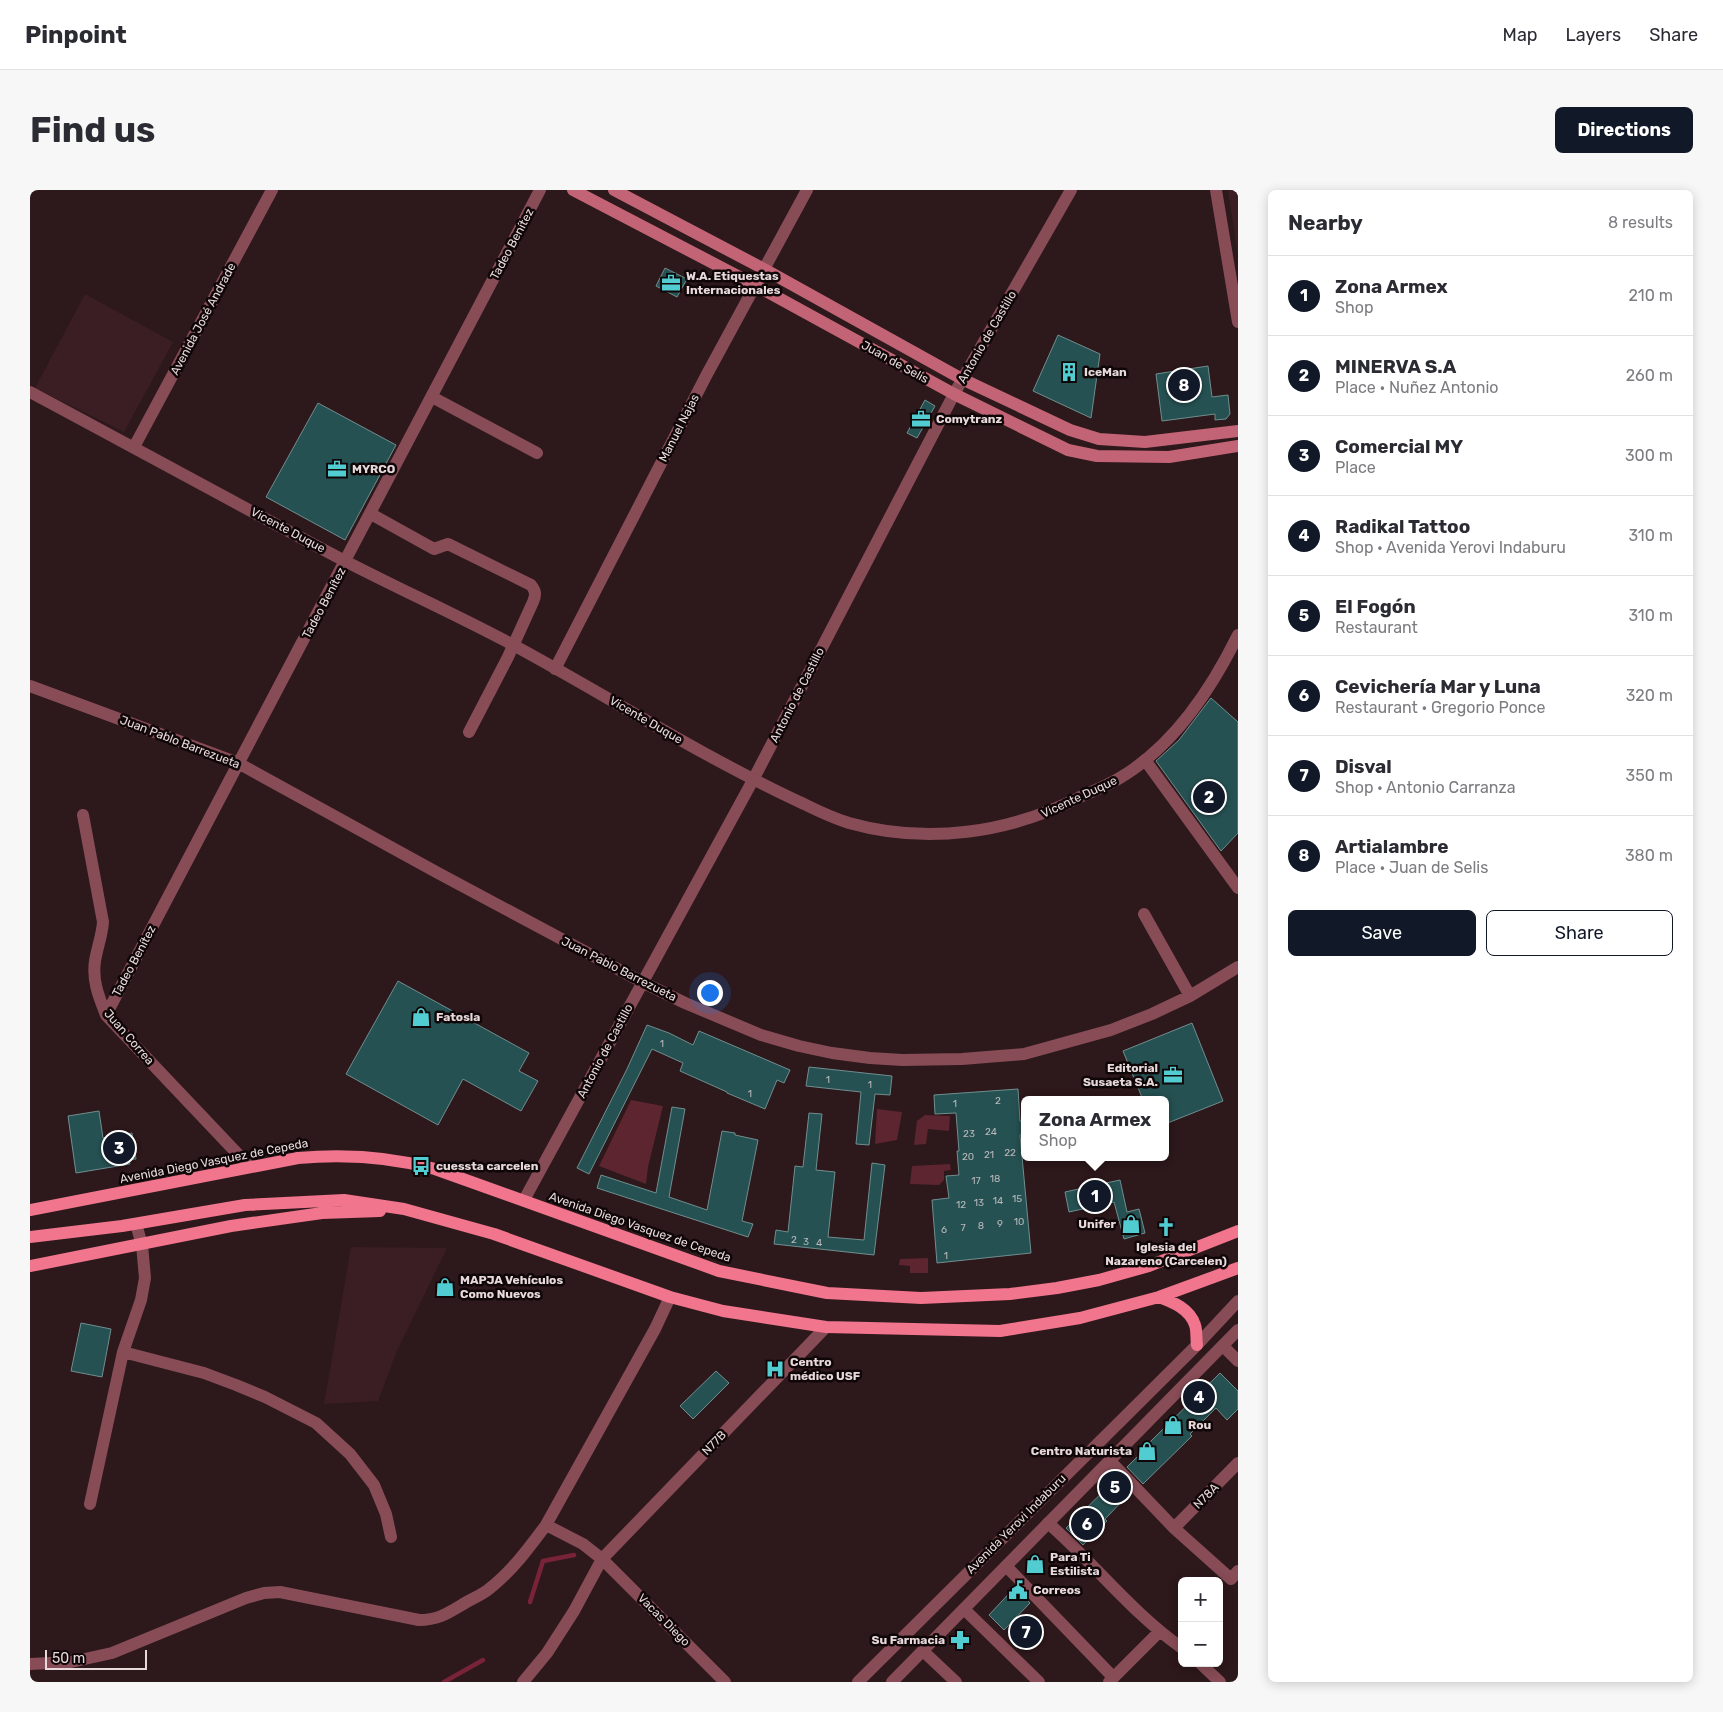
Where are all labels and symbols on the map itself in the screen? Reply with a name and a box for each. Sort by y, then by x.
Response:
street label: Tadeo Benítez [487,206,537,282]
street label: Avenida José Andrade [167,260,239,377]
place label: W.A. Etiquestas Internacionales [686,269,781,297]
office icon: W.A. Etiquestas Internacionales [660,272,682,294]
street label: Antonio de Castillo [955,288,1019,386]
street label: Juan de Selis [859,338,931,386]
building icon: IceMan [1058,361,1080,383]
place label: IceMan [1084,365,1127,379]
pin: 8 [1168,366,1200,404]
street label: Manuel Najas [656,392,702,464]
office icon: Comytranz [910,408,932,430]
place label: Comytranz [936,412,1002,426]
office icon: MYRCO [326,458,348,480]
place label: MYRCO [352,462,395,476]
street label: Vicente Duque [248,505,328,556]
street label: Tadeo Benítez [299,565,349,641]
street label: Antonio de Castillo [767,645,827,745]
street label: Vicente Duque [607,693,685,747]
street label: Juan Pablo Barrezueta [118,713,242,771]
street label: Vicente Duque [1039,773,1119,821]
pin: 2 [1193,778,1225,816]
street label: Tadeo Benítez [109,923,159,999]
street label: Juan Pablo Barrezueta [559,934,679,1004]
your location [697,980,723,1006]
street label: Antonio de Castillo [574,1001,636,1100]
street label: Juan Correa [101,1006,157,1068]
shop icon: Fatosla [410,1006,432,1028]
place label: Fatosla [436,1010,480,1024]
house number: 1 [660,1038,664,1050]
place label: Editorial Susaeta S.A. [1083,1061,1158,1089]
office icon: Editorial Susaeta S.A. [1162,1064,1184,1086]
house number: 1 [826,1074,830,1086]
house number: 1 [868,1079,872,1091]
house number: 1 [748,1088,752,1100]
house number: 2 [995,1095,1001,1107]
house number: 1 [953,1098,957,1110]
house number: 24 [985,1126,997,1138]
house number: 23 [963,1128,975,1140]
pin: 3 [103,1129,135,1167]
street label: Avenida Diego Vasquez de Cepeda [119,1136,309,1186]
house number: 22 [1004,1147,1016,1159]
house number: 21 [984,1149,994,1161]
house number: 20 [962,1151,974,1163]
bus stop icon: cuessta carcelen [410,1155,432,1177]
place label: cuessta carcelen [436,1159,539,1173]
house number: 18 [990,1173,1000,1185]
house number: 17 [971,1175,981,1187]
pin: 1 [1079,1177,1111,1215]
street label: Avenida Diego Vasquez de Cepeda [547,1189,733,1265]
house number: 15 [1012,1193,1022,1205]
house number: 14 [993,1195,1003,1207]
house number: 13 [974,1197,984,1209]
house number: 12 [956,1199,966,1211]
shop icon: Unifer [1120,1213,1142,1235]
house number: 10 [1014,1216,1024,1228]
church icon: Iglesia del Nazareno (Carcelen) [1155,1216,1177,1238]
place label: Unifer [1078,1217,1117,1231]
house number: 9 [997,1218,1003,1230]
house number: 8 [978,1220,984,1232]
house number: 7 [960,1222,966,1234]
house number: 6 [941,1224,947,1236]
house number: 2 [791,1234,797,1246]
house number: 3 [803,1236,809,1248]
house number: 4 [816,1237,822,1249]
place label: Iglesia del Nazareno (Carcelen) [1105,1240,1227,1268]
house number: 1 [944,1250,948,1262]
place label: MAPJA Vehículos Como Nuevos [460,1273,563,1301]
shop icon: MAPJA Vehículos Como Nuevos [434,1276,456,1298]
place label: Centro médico USF [790,1355,860,1383]
hospital icon: Centro médico USF [764,1358,786,1380]
pin: 4 [1183,1378,1215,1416]
shop icon: Rou [1162,1414,1184,1436]
place label: Rou [1188,1418,1211,1432]
street label: N77B [699,1428,729,1458]
shop icon: Centro Naturista [1136,1440,1158,1462]
place label: Centro Naturista [1031,1444,1132,1458]
pin: 5 [1099,1468,1131,1506]
street label: Avenida Yerovi Indaburu [963,1471,1069,1577]
street label: N78A [1190,1480,1222,1512]
pin: 6 [1071,1505,1103,1543]
place label: Para Ti Estilista [1050,1550,1099,1578]
shop icon: Para Ti Estilista [1024,1553,1046,1575]
public building icon: Correos [1007,1579,1029,1601]
place label: Correos [1033,1583,1081,1597]
street label: Vacas Diego [635,1591,693,1649]
pin: 7 [1010,1613,1042,1651]
pharmacy icon: Su Farmacia [949,1629,971,1651]
place label: Su Farmacia [871,1633,945,1647]
scale bar [45,1647,148,1670]

